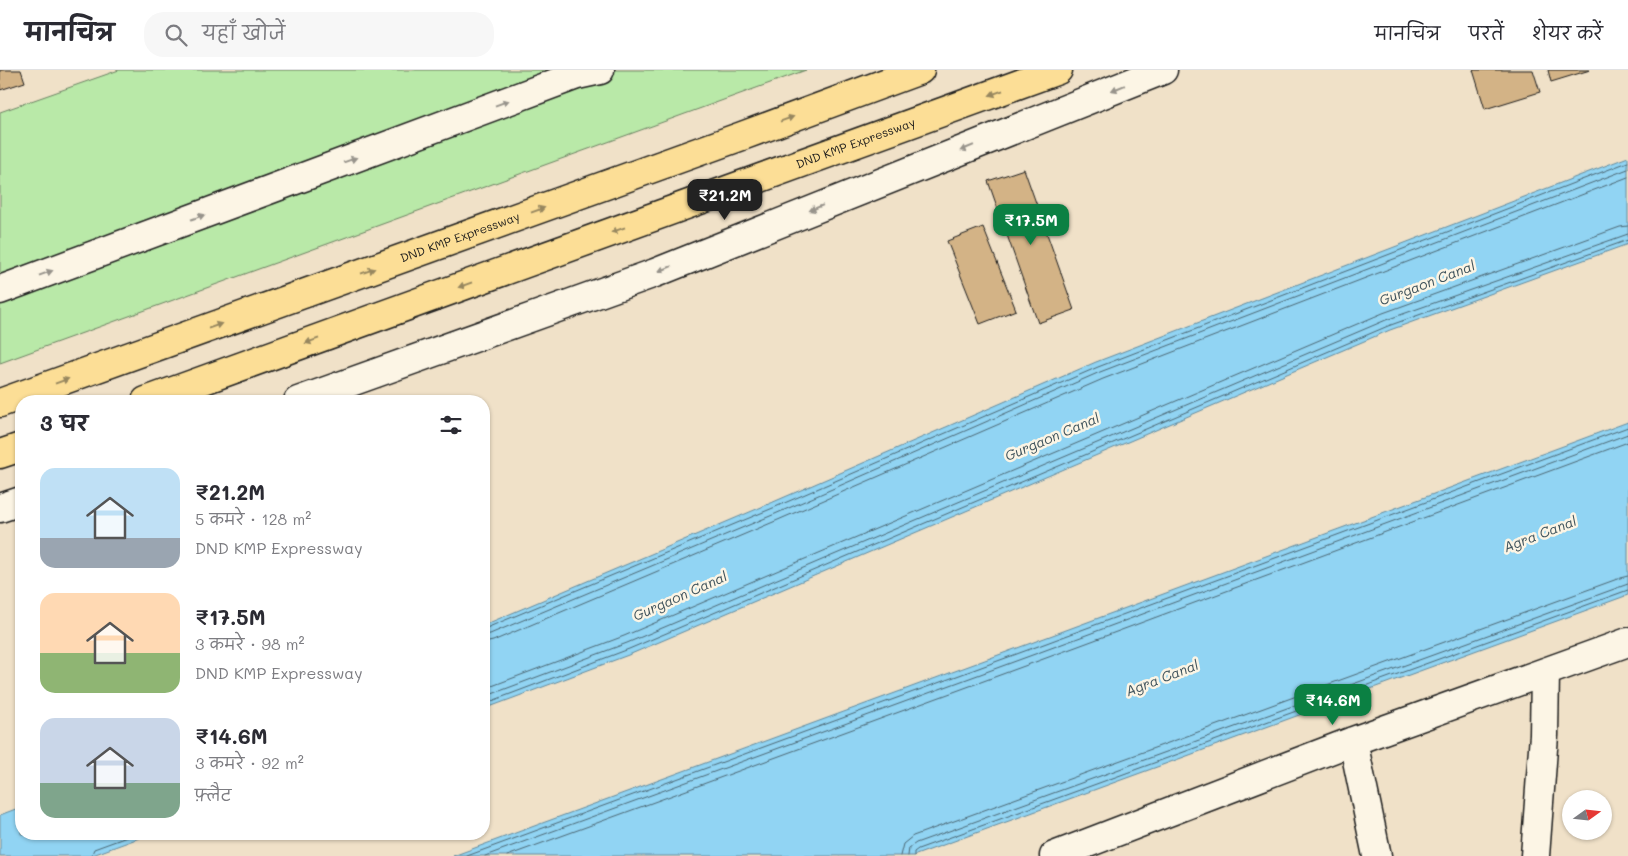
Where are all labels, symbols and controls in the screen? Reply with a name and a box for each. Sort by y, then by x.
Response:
search box [144,12,494,57]
text: मानचित्र [25,16,114,47]
text: यहाँ खोजें [202,20,285,45]
icon: search [162,21,190,49]
text: मानचित्र [1374,21,1440,45]
text: परतें [1468,21,1504,45]
text: शेयर करें [1532,21,1603,45]
one-way arrow [1110,84,1125,92]
one-way arrow [988,90,1003,97]
one-way arrow [495,99,510,106]
street label: DND KMP Expressway [793,113,917,171]
one-way arrow [780,115,795,122]
one-way arrow [959,144,974,152]
one-way arrow [343,156,358,164]
pin: ₹21.2M [684,178,766,221]
text: ₹21.2M [698,184,752,205]
pin: ₹17.5M [990,204,1072,246]
one-way arrow [808,205,823,212]
one-way arrow [530,206,545,213]
street label: DND KMP Expressway [398,208,522,265]
text: ₹17.5M [1004,209,1058,230]
one-way arrow [191,212,205,220]
one-way arrow [610,227,625,234]
water label: Gurgaon Canal [1376,255,1478,310]
one-way arrow [658,265,672,273]
one-way arrow [361,267,376,275]
one-way arrow [38,269,53,276]
one-way arrow [457,281,472,289]
one-way arrow [208,322,223,330]
one-way arrow [304,337,319,345]
one-way arrow [55,377,70,384]
water label: Gurgaon Canal [1002,408,1103,465]
text: 3 घर [40,409,88,436]
icon: filters [437,411,465,439]
text: ₹21.2M [195,478,265,505]
icon: home [80,488,140,548]
text: 5 कमरे · 128 m² [195,508,311,529]
water label: Agra Canal [1501,511,1580,556]
text: DND KMP Expressway [195,537,363,558]
water label: Gurgaon Canal [630,566,730,625]
text: ₹17.5M [195,603,266,630]
icon: home [80,613,140,673]
text: 3 कमरे · 98 m² [195,633,305,654]
water label: Agra Canal [1123,655,1202,700]
text: DND KMP Expressway [195,662,363,683]
pin: ₹14.6M [1292,684,1374,726]
text: ₹14.6M [1305,689,1361,710]
text: ₹14.6M [195,722,268,749]
icon: home [80,738,140,798]
text: 3 कमरे · 92 m² [195,752,304,773]
text: फ़्लैट [195,784,231,805]
north arrow [1562,790,1612,840]
map controls [1562,790,1612,840]

